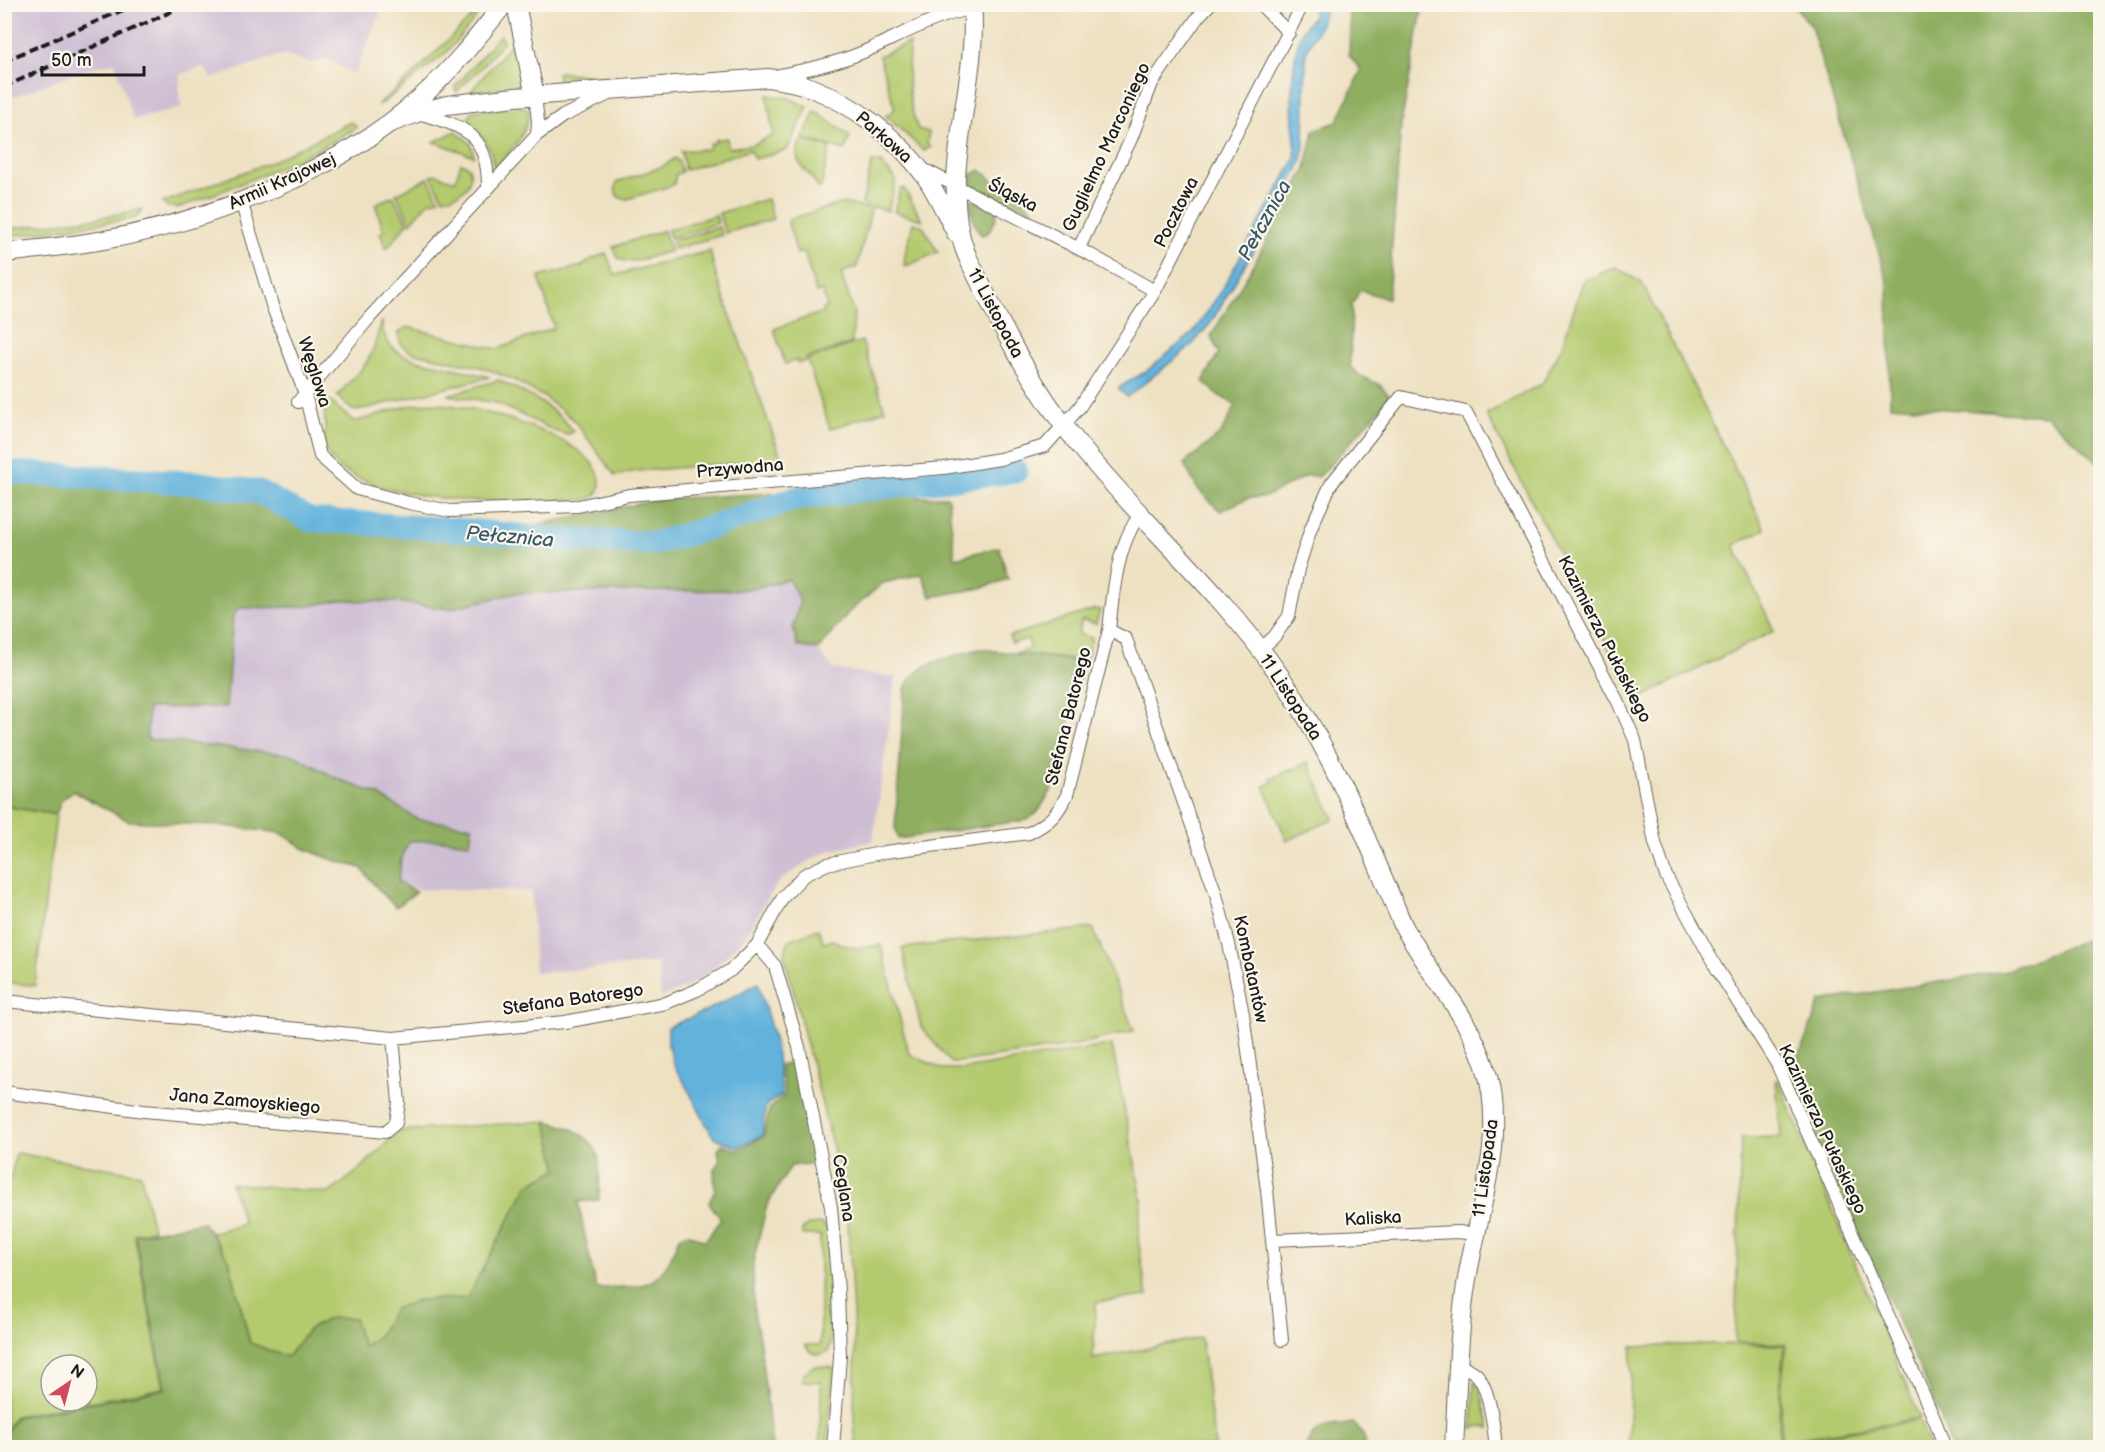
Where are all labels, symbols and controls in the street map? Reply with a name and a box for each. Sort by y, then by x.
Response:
scale bar [42,39,144,77]
text: 50 m [51,50,92,71]
street label: Guglielmo Marconiego [1058,59,1155,235]
street label: Parkowa [851,107,916,168]
street label: Armii Krajowej [225,148,339,214]
street label: Śląska [985,172,1042,217]
street label: Pocztowa [1150,173,1203,251]
water label: Pełcznica [1233,176,1297,265]
street label: 11 Listopada [963,265,1028,362]
street label: Węglowa [293,334,336,410]
street label: Przywodna [695,454,785,483]
water label: Pełcznica [465,521,555,553]
street label: Kazimierza Pułaskiego [1553,552,1656,726]
street label: Stefana Batorego [1041,645,1096,788]
street label: 11 Listopada [1255,650,1326,744]
street label: Kombatantów [1229,913,1272,1025]
street label: Stefana Batorego [501,979,645,1020]
street label: Kazimierza Pułaskiego [1774,1041,1871,1217]
street label: Jana Zamoyskiego [168,1084,321,1119]
street label: 11 Listopada [1468,1118,1503,1218]
street label: Ceglana [828,1153,859,1223]
street label: Kaliska [1344,1207,1402,1230]
north arrow [39,1353,99,1413]
text: N [66,1361,87,1383]

